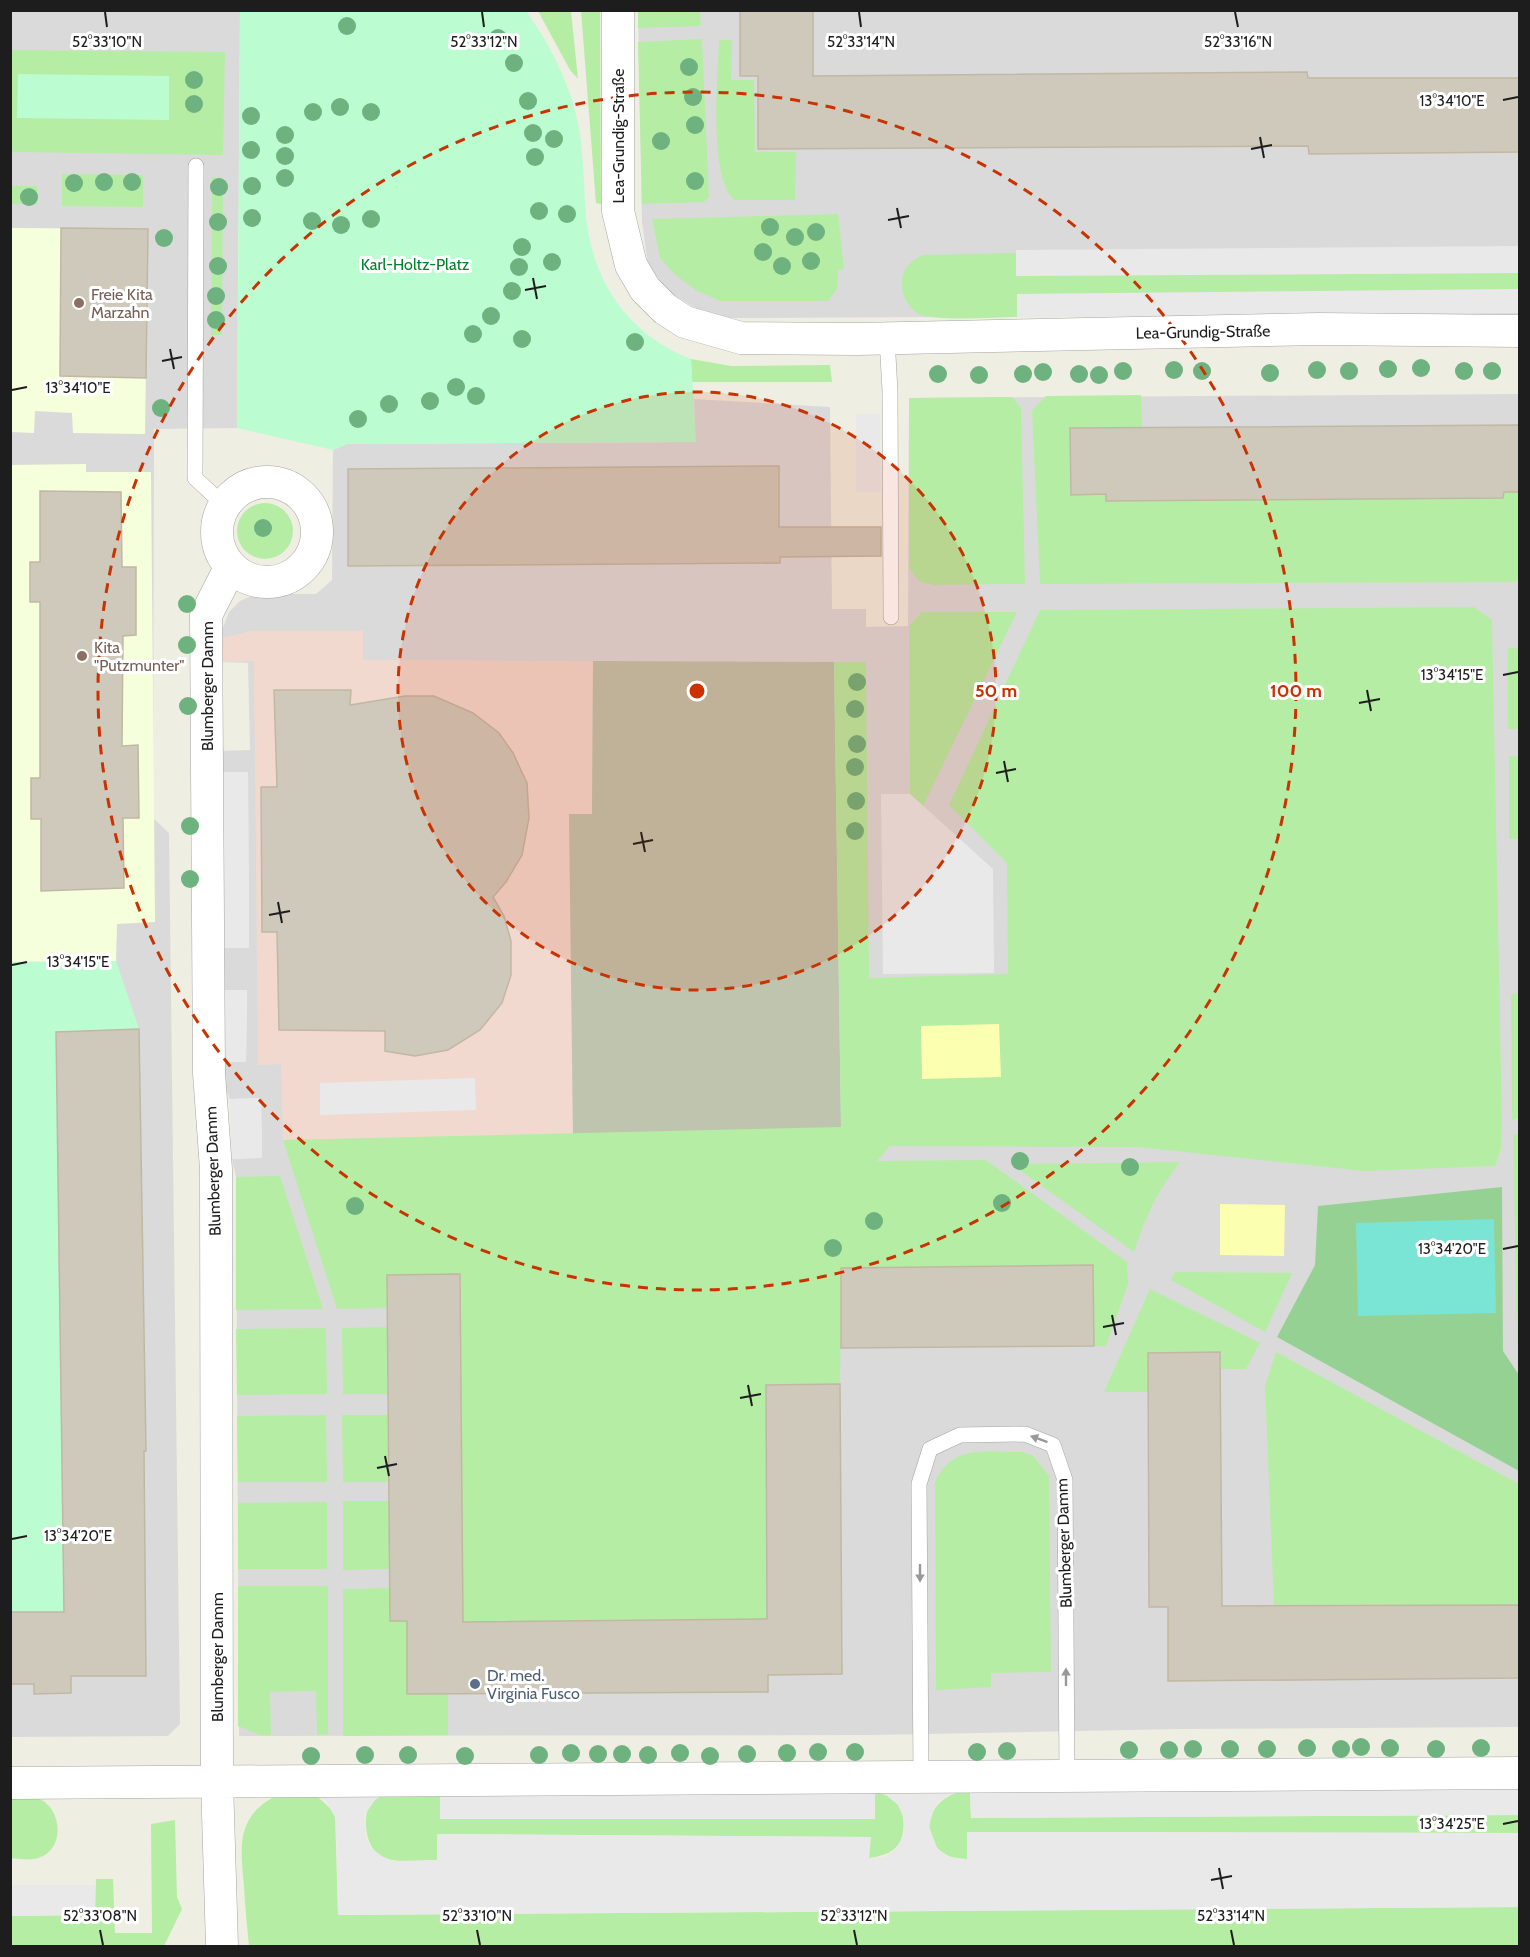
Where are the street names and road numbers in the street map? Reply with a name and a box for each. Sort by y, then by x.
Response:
street label: Lea-Grundig-Straße [609,69,628,203]
street label: Lea-Grundig-Straße [1135,321,1271,343]
street label: Blumberger Damm [198,621,217,751]
street label: Blumberger Damm [201,1106,225,1236]
street label: Blumberger Damm [1052,1478,1076,1608]
street label: Blumberger Damm [208,1592,227,1722]

